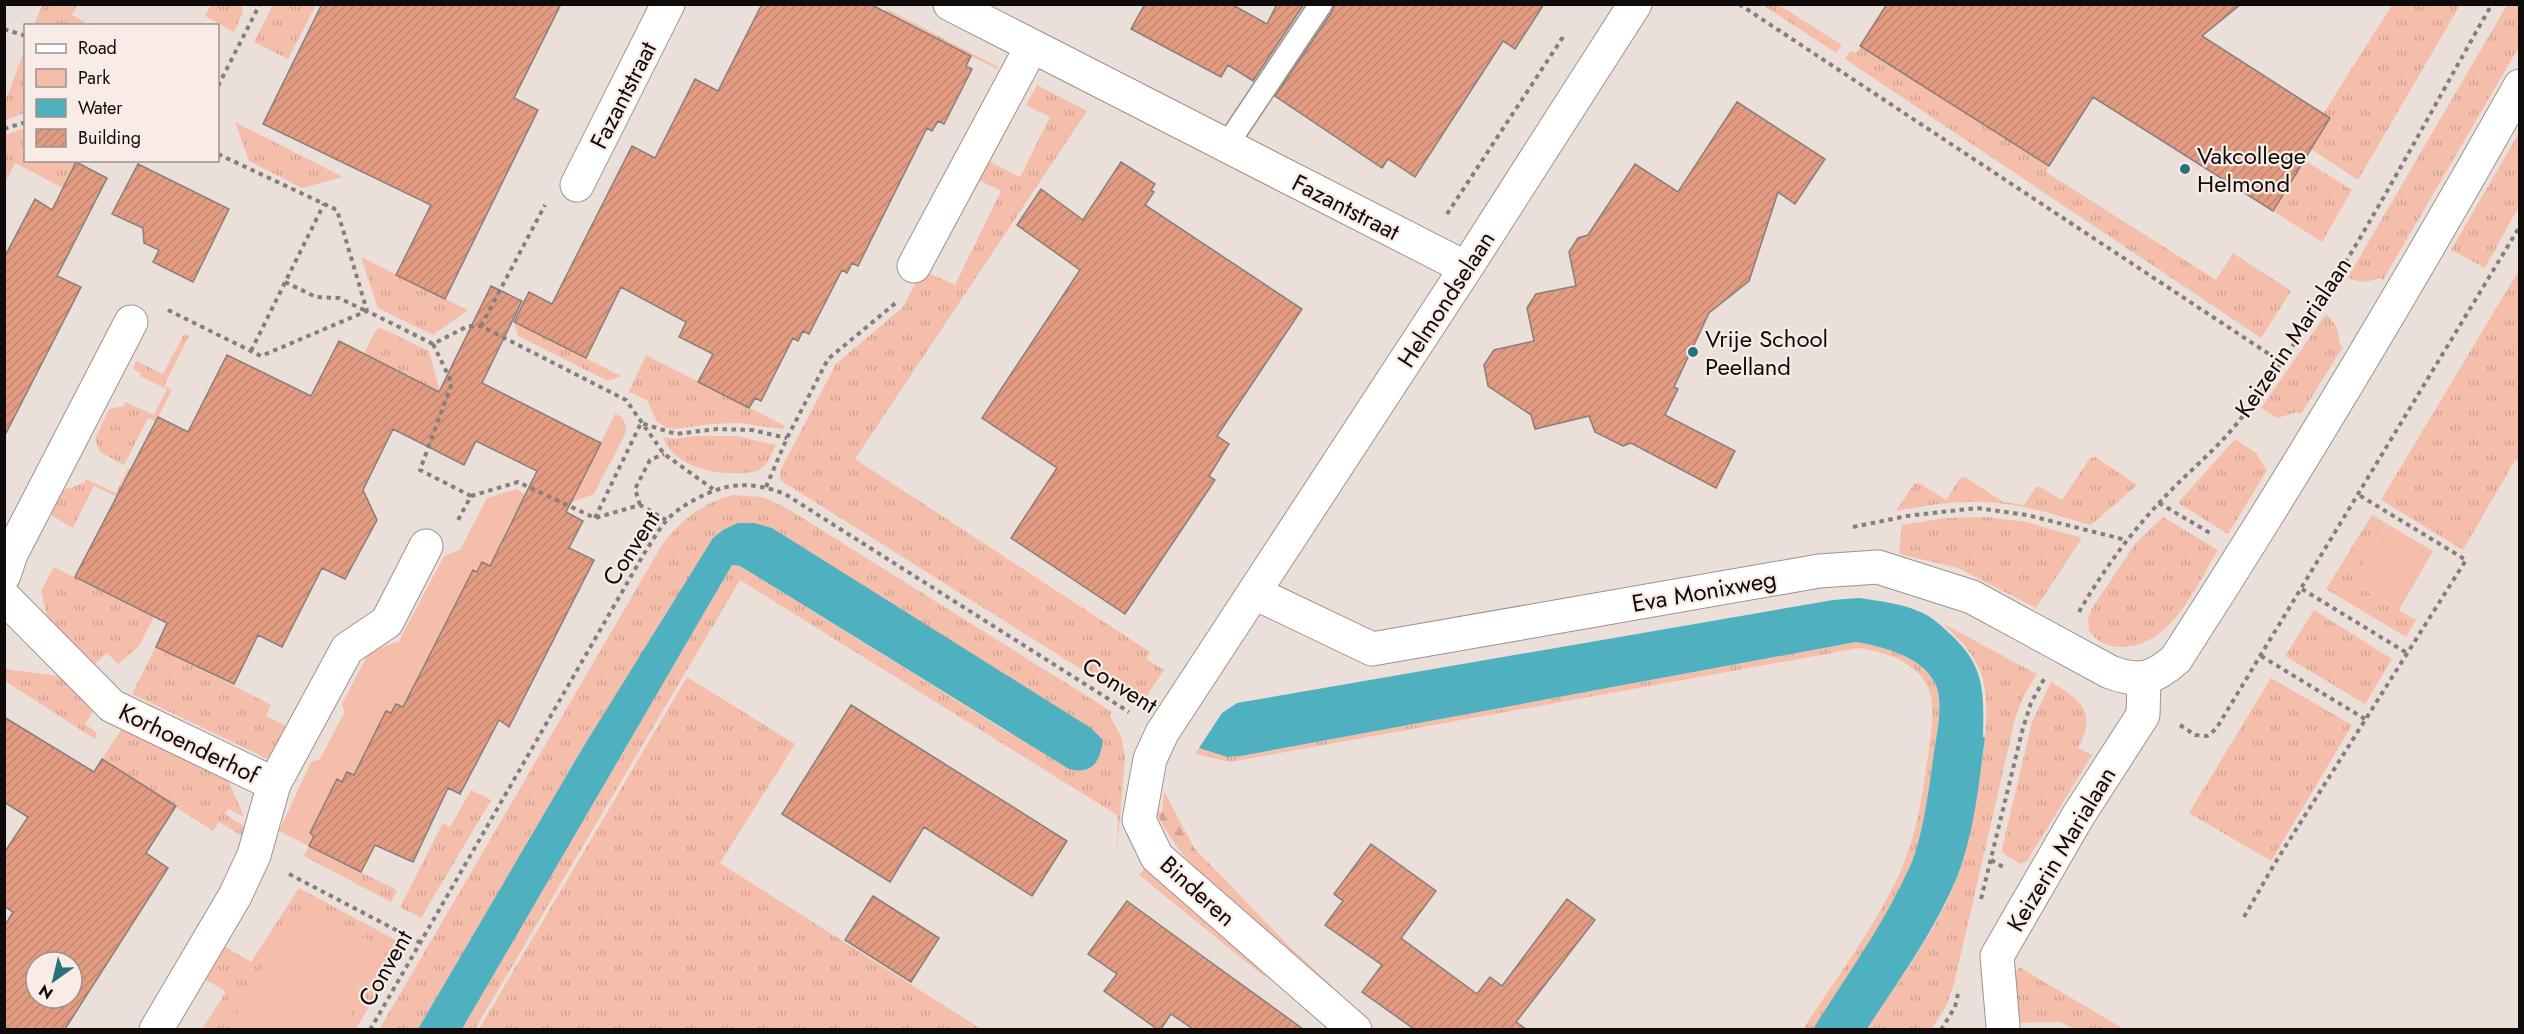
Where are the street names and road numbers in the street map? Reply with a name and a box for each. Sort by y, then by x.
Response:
street label: Fazantstraat [581,35,665,155]
street label: Fazantstraat [1286,165,1406,249]
street label: Helmondselaan [1389,224,1503,374]
street label: Keizerin Marialaan [2226,250,2360,424]
street label: Convent [594,503,668,592]
street label: Eva Monixweg [1629,561,1779,621]
street label: Convent [1076,648,1165,722]
street label: Korhoenderhof [113,694,266,792]
street label: Keizerin Marialaan [1998,760,2124,938]
street label: Binderen [1152,848,1244,934]
street label: Convent [349,923,421,1013]

